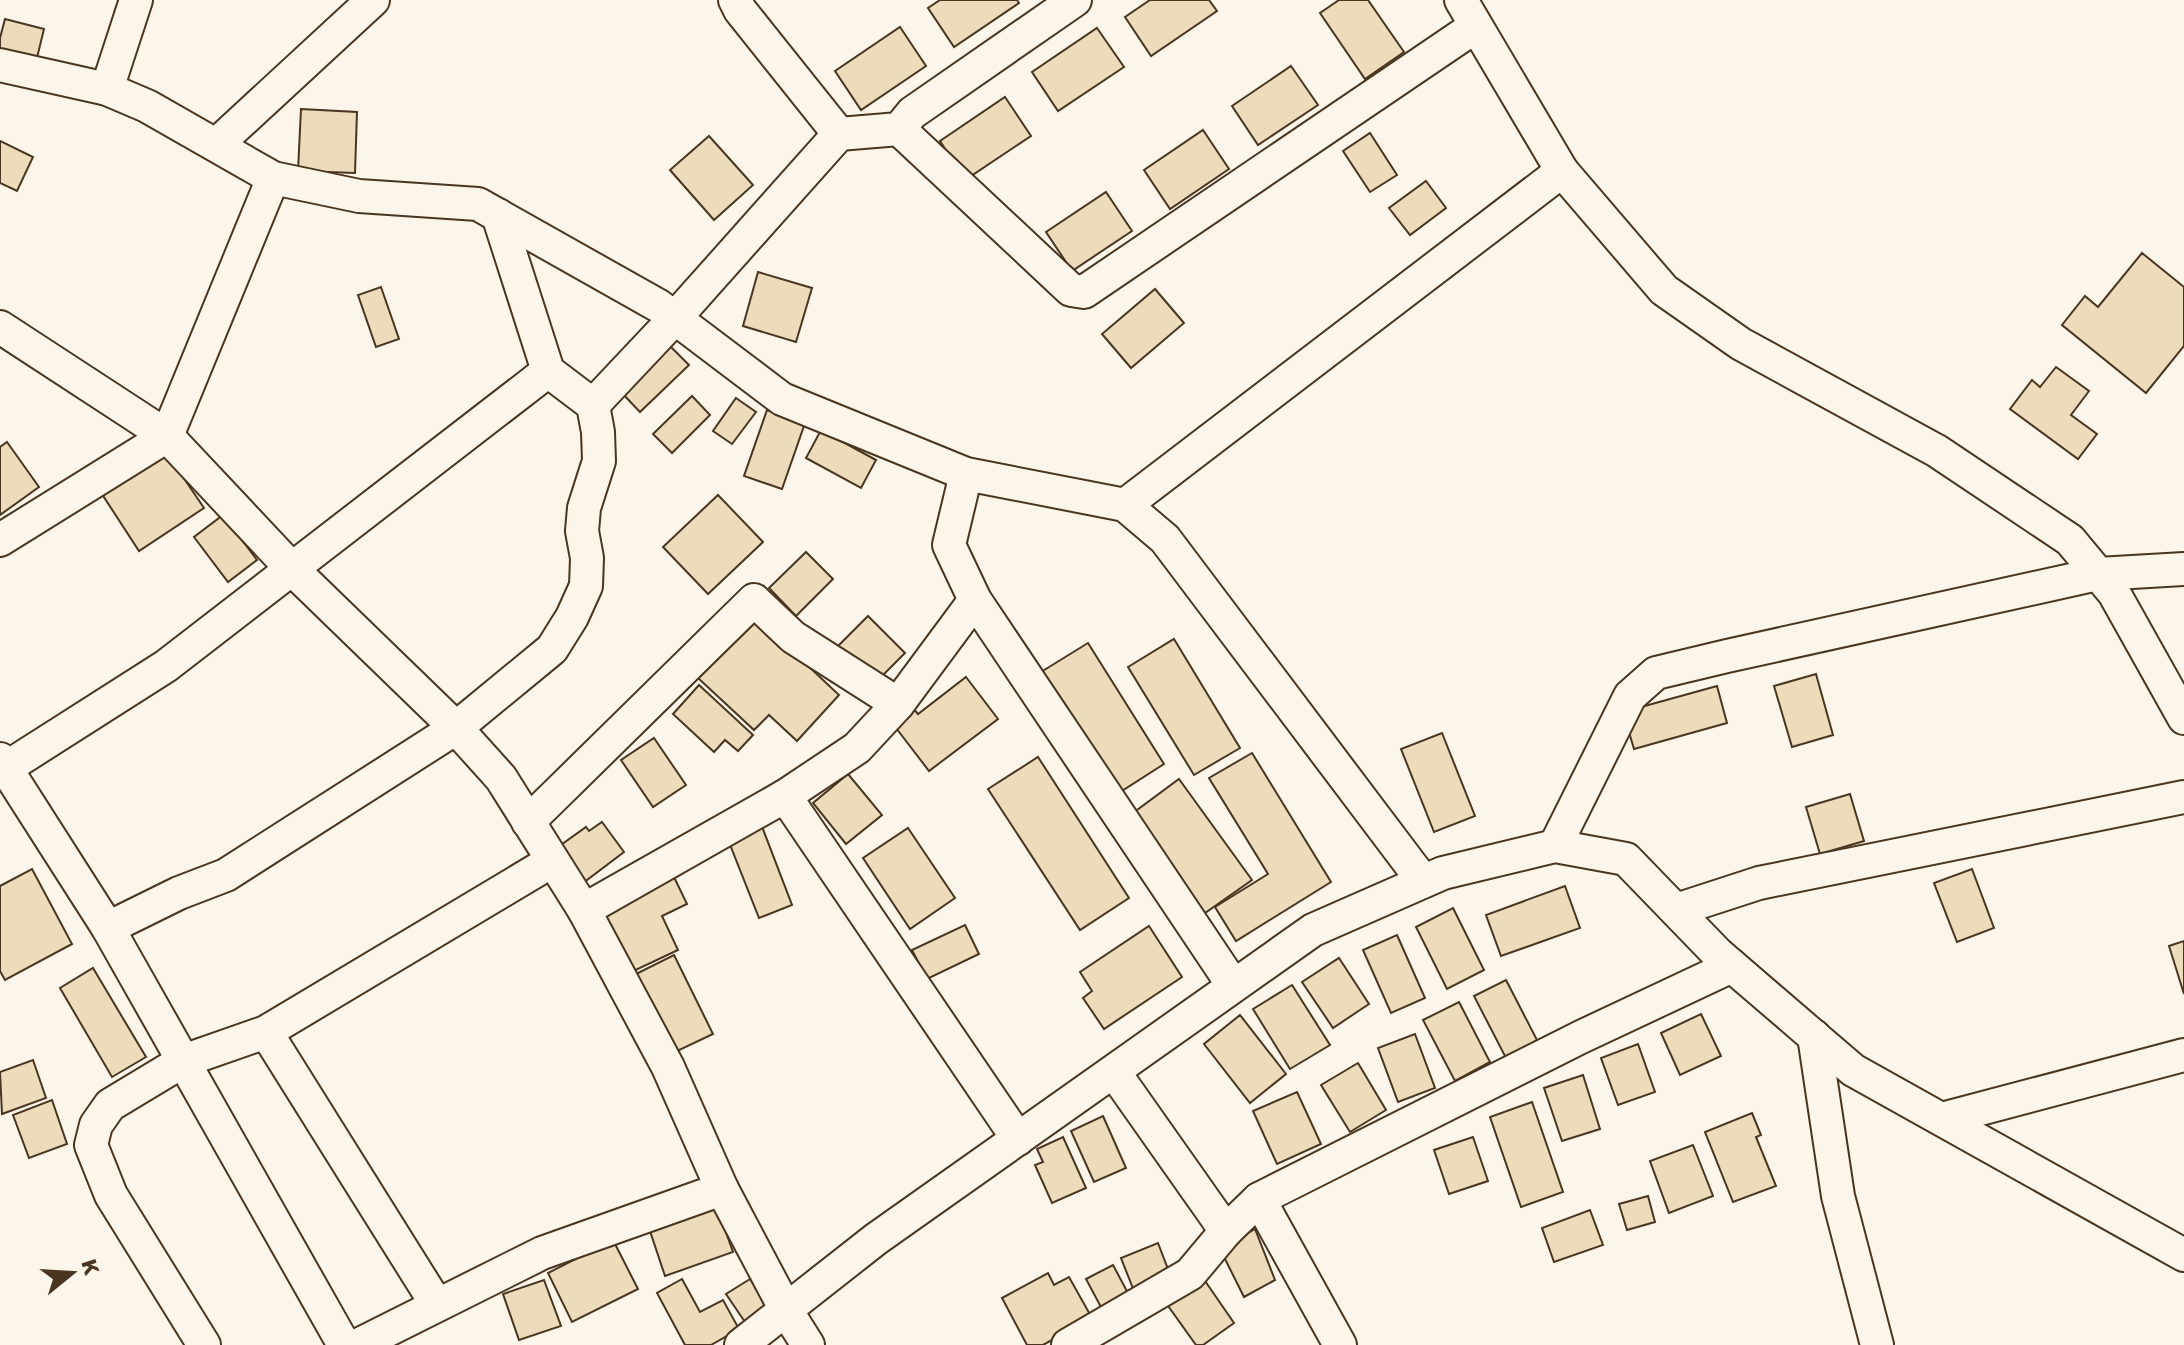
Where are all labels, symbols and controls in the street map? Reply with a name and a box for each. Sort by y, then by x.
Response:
north arrow [32,1233,112,1313]
text: K [76,1256,105,1279]

